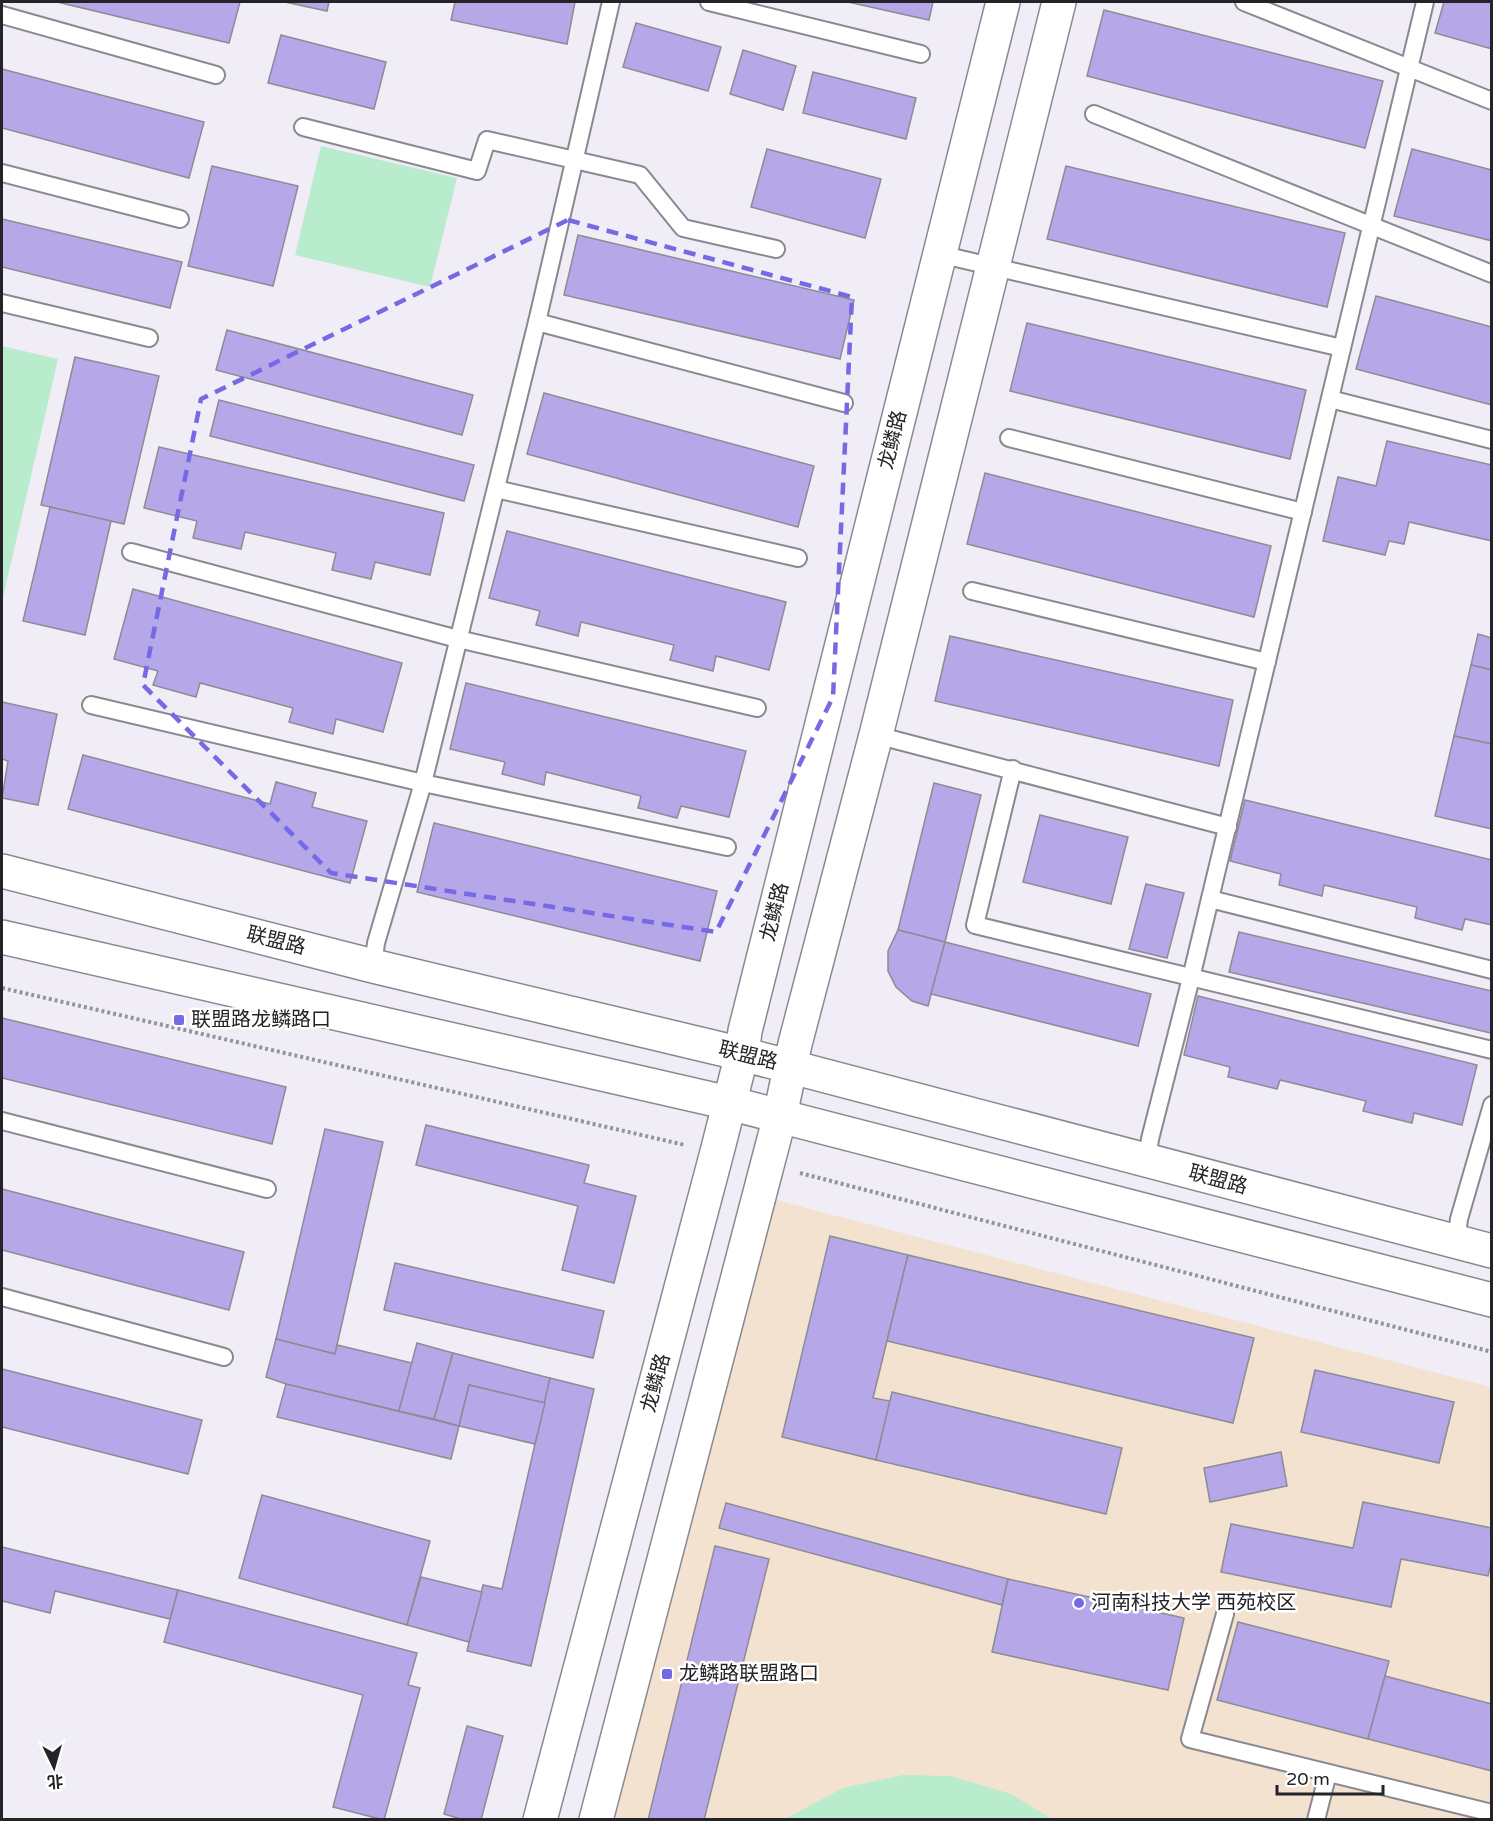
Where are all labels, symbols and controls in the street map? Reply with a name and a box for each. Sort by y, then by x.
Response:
street label: 龙鳞路 [874,408,912,472]
street label: 龙鳞路 [756,880,794,944]
street label: 联盟路 [244,922,308,960]
place label: 联盟路龙鳞路口 [191,1008,331,1032]
marker: 联盟路龙鳞路口 [172,1013,186,1027]
street label: 联盟路 [716,1037,780,1075]
street label: 联盟路 [1186,1161,1250,1199]
street label: 龙鳞路 [637,1351,675,1415]
place label: 河南科技大学 西苑校区 [1091,1591,1296,1615]
marker: 河南科技大学 西苑校区 [1072,1596,1086,1610]
place label: 龙鳞路联盟路口 [679,1662,819,1686]
marker: 龙鳞路联盟路口 [660,1667,674,1681]
north arrow [24,1737,84,1797]
scale bar [1277,1758,1384,1796]
text: 20 m [1286,1768,1330,1790]
text: 北 [46,1770,64,1792]

